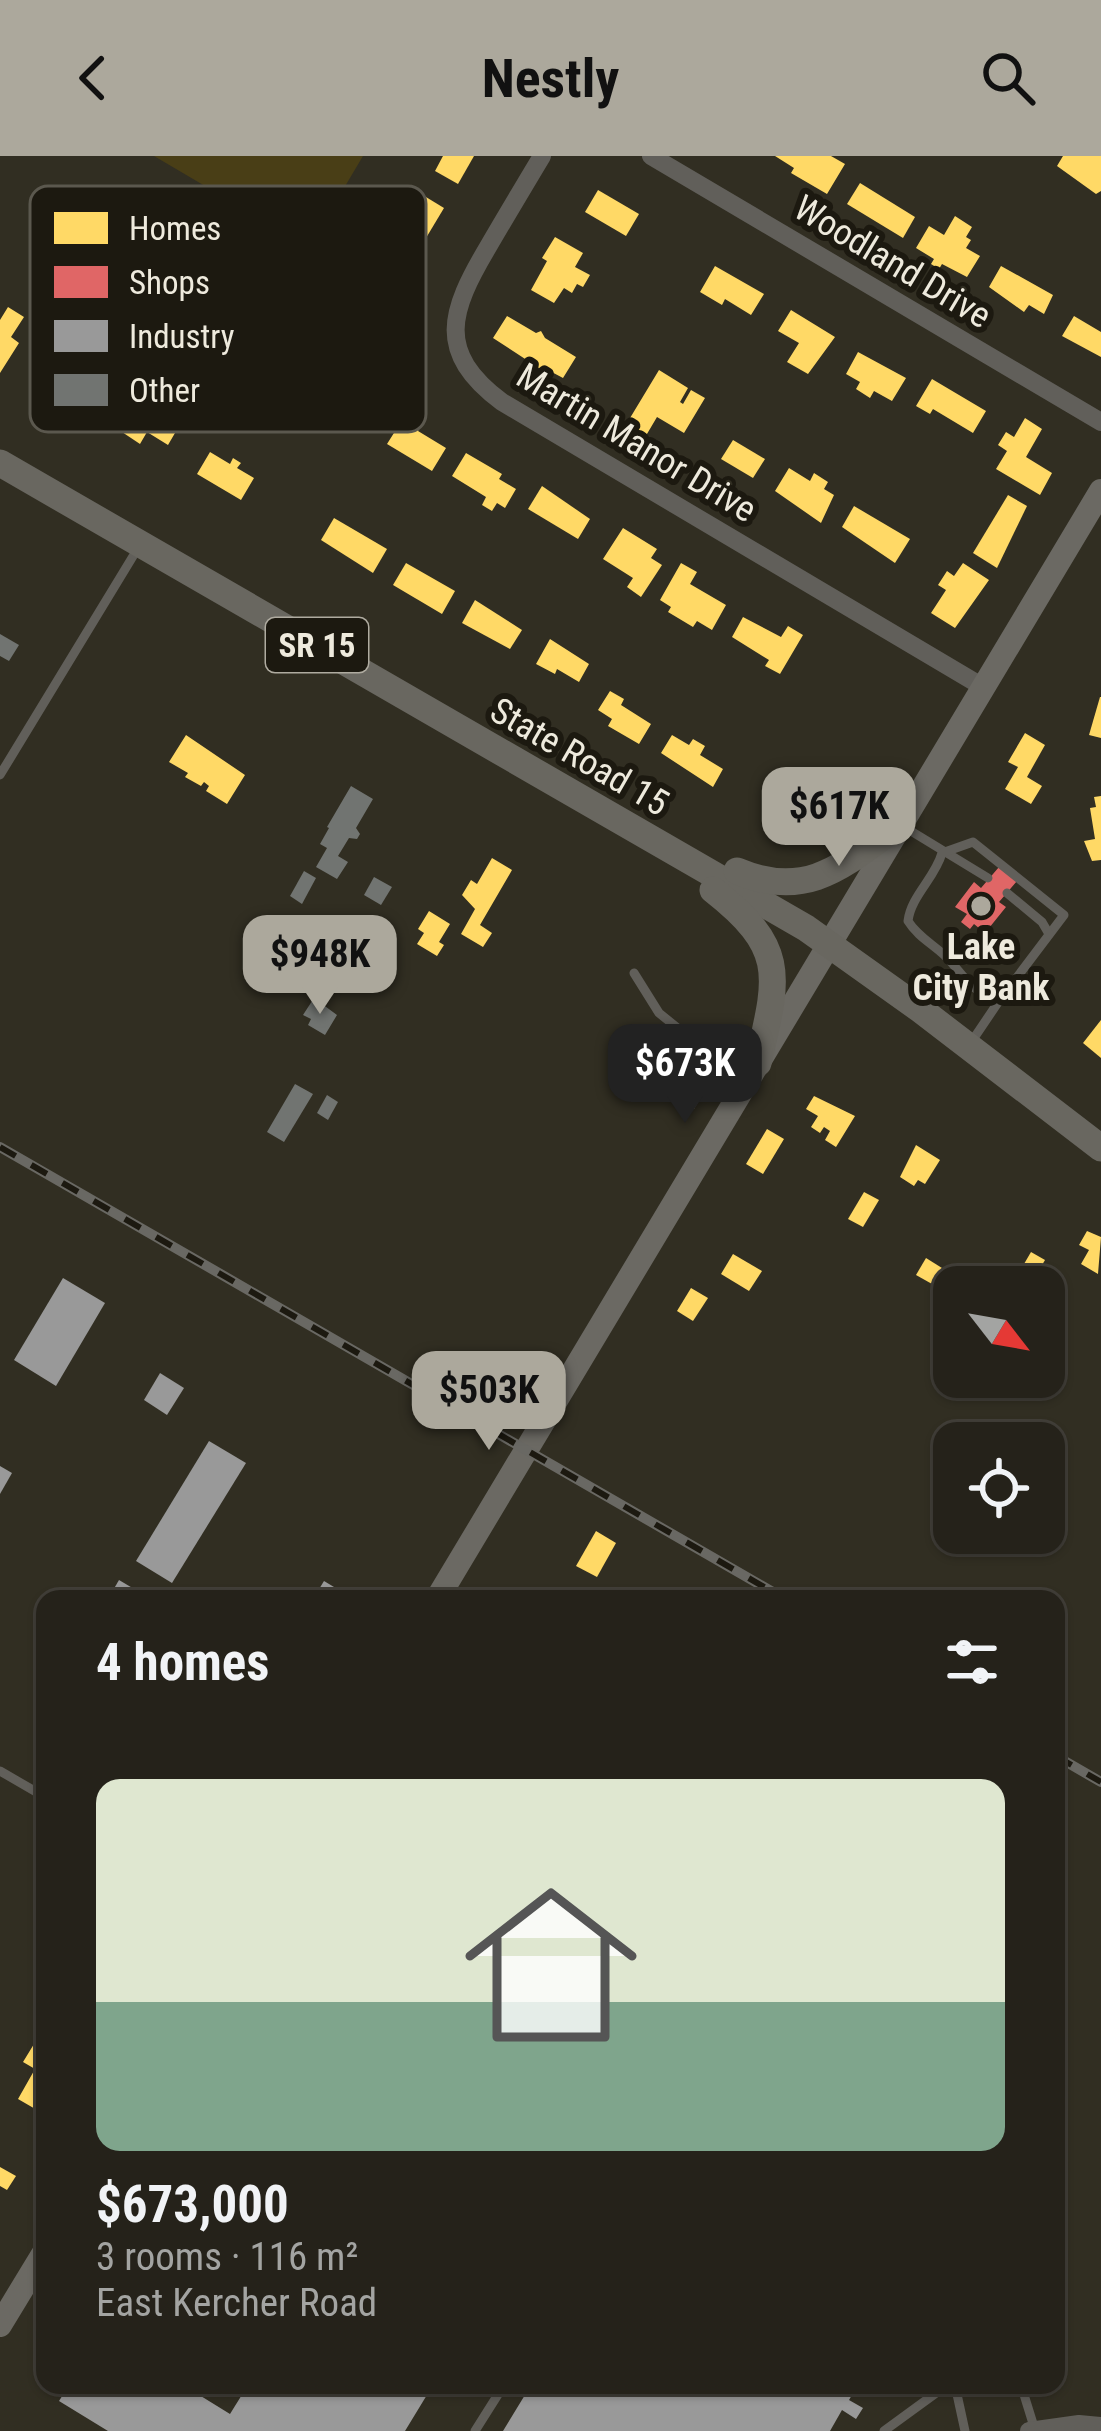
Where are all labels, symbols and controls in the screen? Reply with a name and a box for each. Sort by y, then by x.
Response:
icon: back [60,45,126,111]
icon: search [975,45,1041,111]
text: Nestly [482,47,619,110]
legend [30,186,426,432]
street label: Woodland Drive [787,187,998,337]
text: Homes [129,209,221,248]
text: Shops [129,263,210,302]
text: Industry [129,317,235,356]
street label: Martin Manor Drive [509,355,764,531]
text: Other [129,371,200,410]
road number: SR 15 [266,618,368,672]
street label: State Road 15 [483,689,676,825]
pin: $617K [755,767,923,869]
text: $617K [789,783,889,829]
marker: Lake City Bank [968,893,994,919]
pin: $948K [236,915,404,1017]
place label: Lake City Bank [912,926,1050,1009]
text: $948K [270,931,370,977]
pin: $673K [601,1024,769,1126]
text: $673K [635,1040,735,1086]
north arrow [933,1266,1065,1398]
map controls [933,1266,1065,1554]
pin: $503K [405,1351,573,1453]
text: $503K [439,1367,539,1413]
button: locate [933,1422,1065,1554]
icon: filters [939,1629,1005,1695]
text: 4 homes [96,1633,269,1692]
icon: home [443,1857,659,2073]
text: $673,000 [96,2175,289,2234]
text: 3 rooms · 116 m² [96,2234,358,2280]
text: East Kercher Road [96,2280,377,2326]

